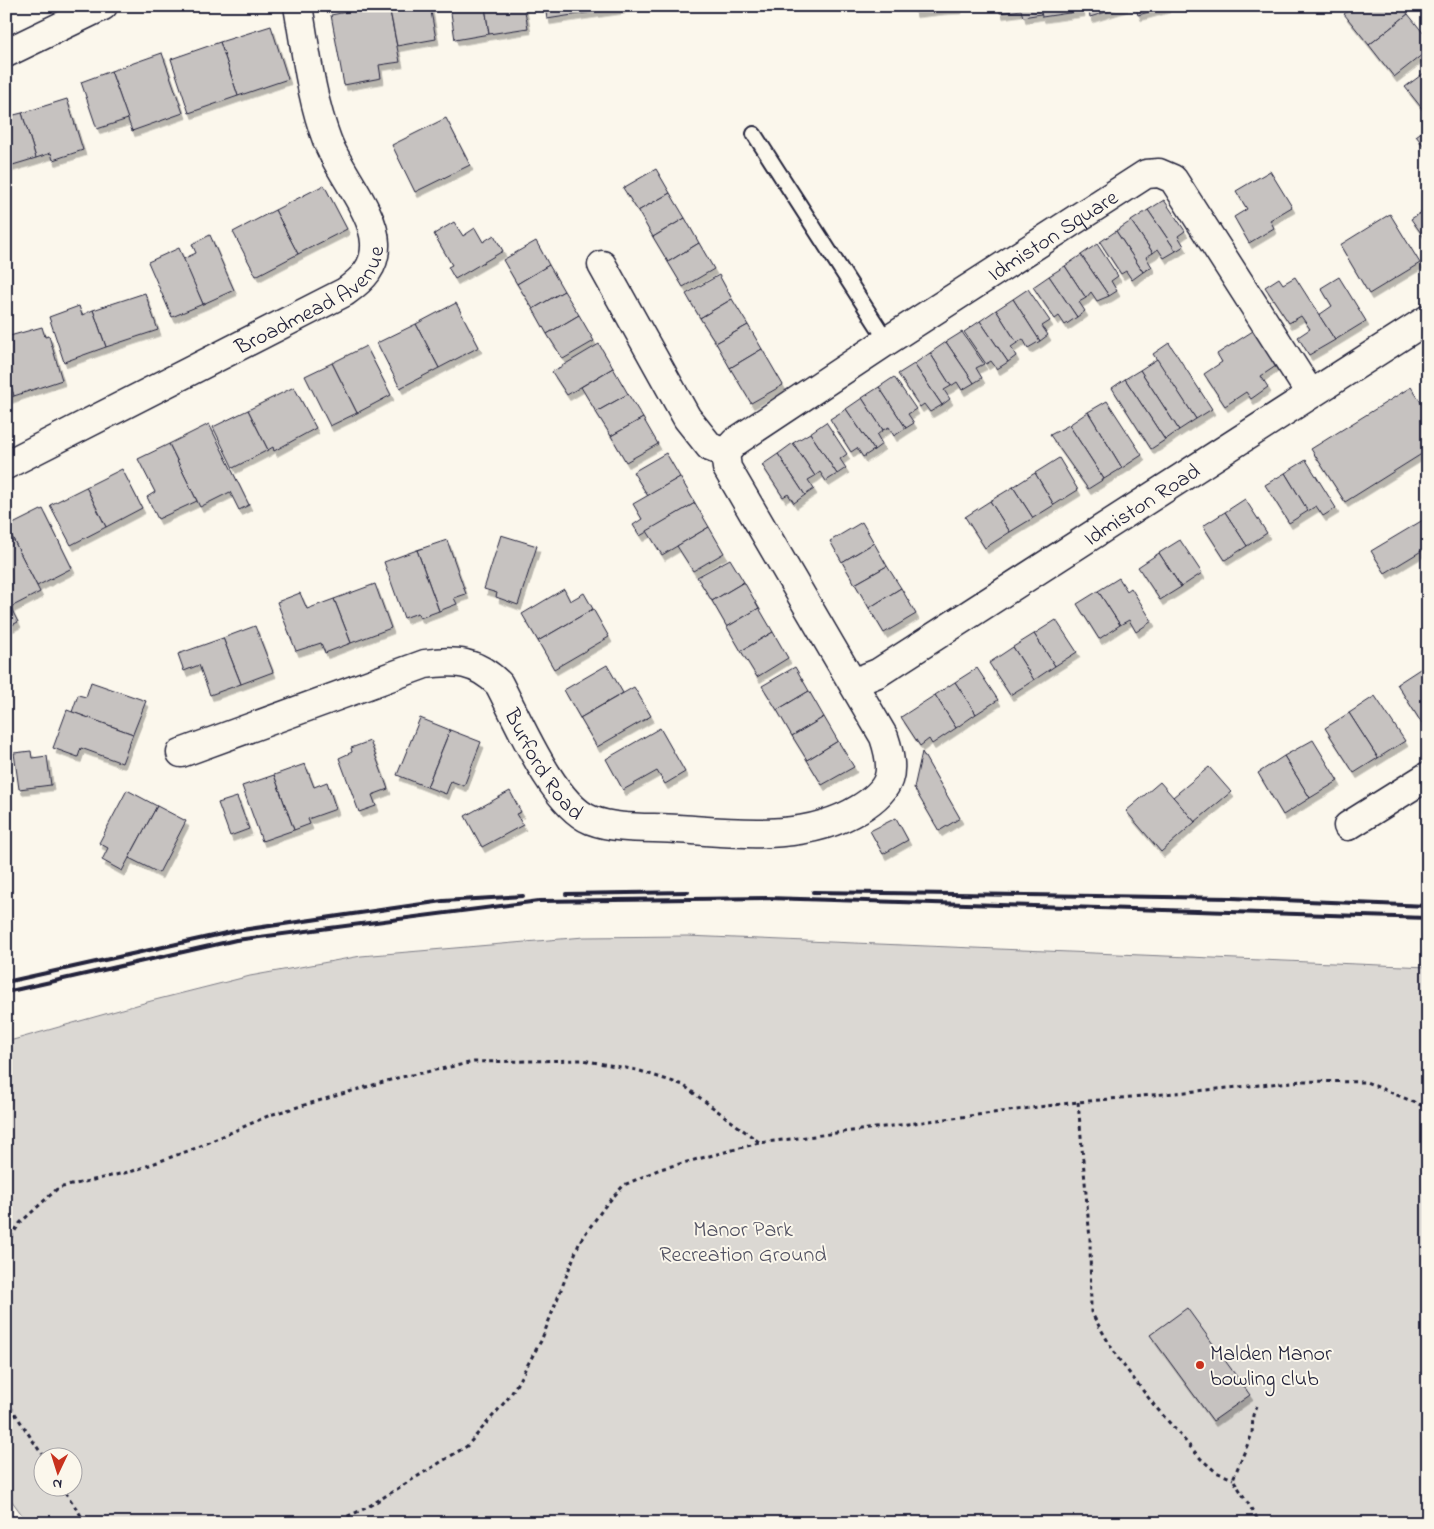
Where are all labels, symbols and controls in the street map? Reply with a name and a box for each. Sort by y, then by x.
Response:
street label: Idmiston Square [982,183,1125,291]
street label: Broadmead Avenue [229,245,394,365]
street label: Idmiston Road [1078,457,1207,556]
street label: Burford Road [494,703,589,829]
park label: Manor Park Recreation Ground [659,1215,827,1272]
place label: Malden Manor bowling club [1210,1339,1332,1397]
marker: Malden Manor bowling club [1194,1359,1206,1371]
north arrow [32,1446,82,1496]
text: N [52,1473,63,1494]

